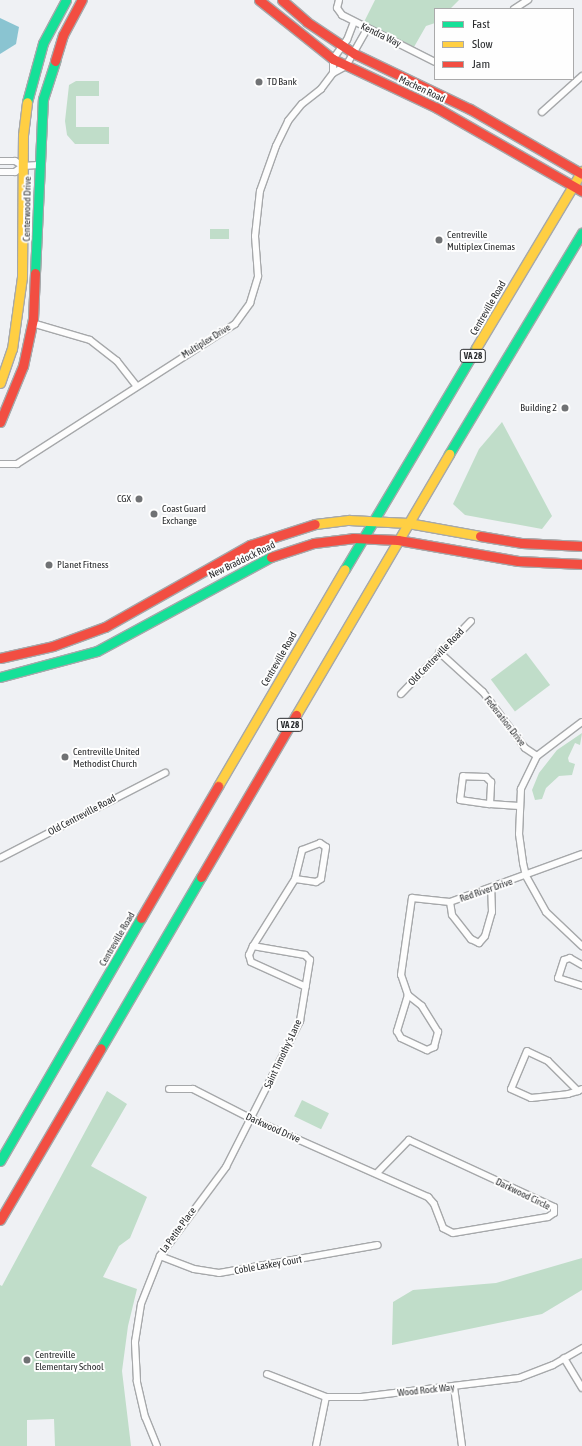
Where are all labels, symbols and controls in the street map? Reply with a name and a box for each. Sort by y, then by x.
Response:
legend [434,8,574,80]
text: Fast [472,17,490,31]
street label: Kendra Way [359,20,403,50]
text: Slow [472,37,493,51]
text: Jam [472,57,490,71]
street label: Machen Road [397,73,447,105]
place label: TD Bank [267,76,297,88]
marker: TD Bank [254,77,264,87]
street label: Centerwood Drive [20,176,34,242]
place label: Centreville Multiplex Cinemas [447,228,515,252]
marker: Centreville Multiplex Cinemas [434,235,444,245]
street label: Centreville Road [468,279,508,337]
street label: Multiplex Drive [179,321,233,361]
road number: VA 28 [459,349,487,363]
place label: Building 2 [520,402,557,414]
marker: Building 2 [560,403,570,413]
place label: CGX [117,493,131,505]
marker: CGX [134,494,144,504]
place label: Coast Guard Exchange [162,502,206,526]
marker: Coast Guard Exchange [149,509,159,519]
street label: New Braddock Road [207,539,277,581]
place label: Planet Fitness [57,559,108,571]
marker: Planet Fitness [44,560,54,570]
street label: Old Centreville Road [406,626,466,688]
street label: Centreville Road [259,630,299,688]
street label: Federation Drive [482,693,528,749]
road number: VA 28 [276,718,304,732]
place label: Centreville United Methodist Church [73,745,140,768]
marker: Centreville United Methodist Church [60,752,70,762]
street label: Old Centreville Road [46,792,118,838]
street label: Red River Drive [458,875,514,905]
street label: Centreville Road [97,910,137,968]
street label: Saint Timothy's Lane [262,1018,304,1090]
street label: Darkwood Drive [244,1111,302,1145]
street label: Darkwood Circle [494,1176,552,1212]
street label: La Petite Place [157,1205,199,1255]
street label: Coble Laskey Court [233,1253,303,1277]
place label: Centreville Elementary School [35,1348,104,1372]
marker: Centreville Elementary School [22,1355,32,1365]
street label: Wood Rock Way [397,1381,455,1399]

